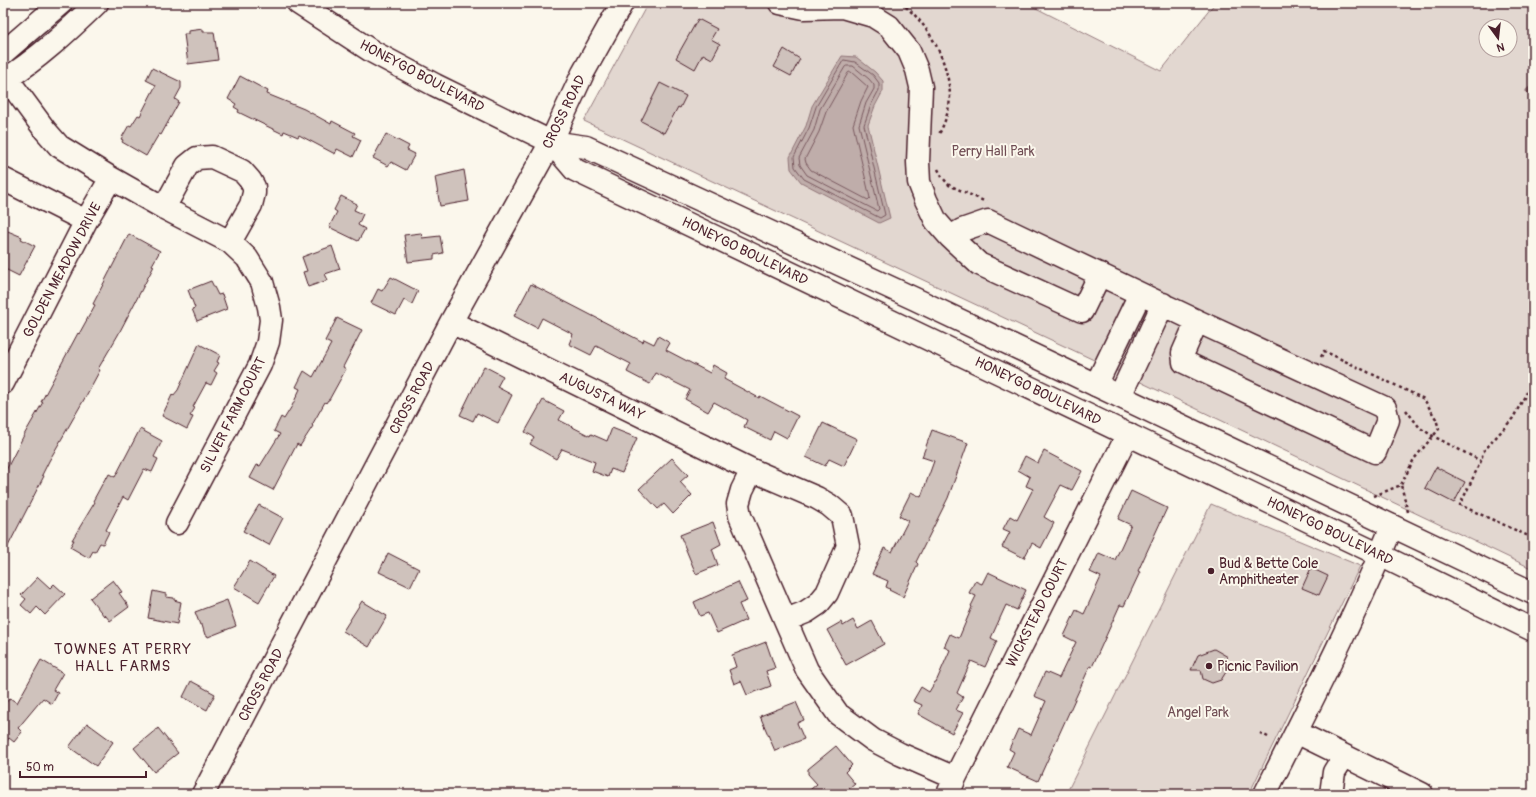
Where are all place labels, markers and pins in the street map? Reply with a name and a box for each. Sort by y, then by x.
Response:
place label: Bud & Bette Cole Amphitheater [1219,555,1318,588]
marker: Bud & Bette Cole Amphitheater [1206,566,1216,576]
place label: Picnic Pavilion [1217,658,1299,675]
marker: Picnic Pavilion [1204,661,1214,671]

